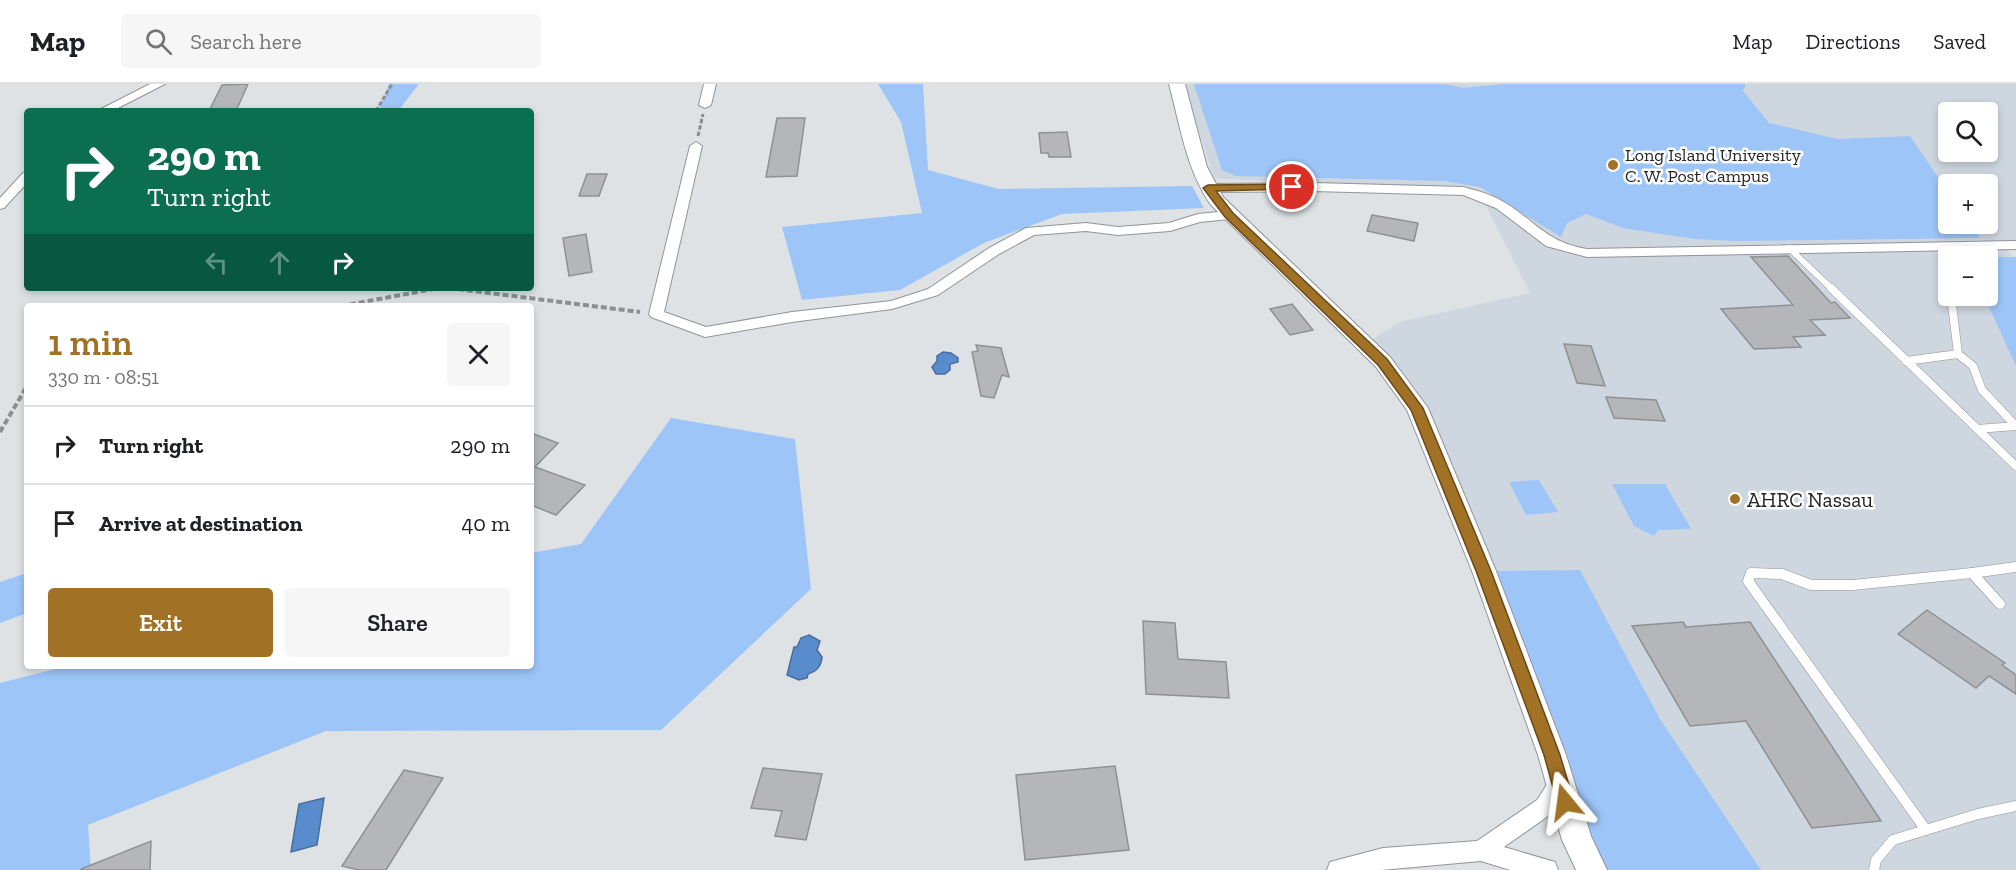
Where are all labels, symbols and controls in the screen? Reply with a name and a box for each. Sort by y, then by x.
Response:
search box [121,14,541,68]
text: Map [30,25,85,58]
icon: search [142,25,175,58]
text: Search here [190,28,302,55]
text: Map [1733,29,1773,54]
text: Directions [1806,29,1900,54]
text: Saved [1933,29,1986,54]
map controls [1938,102,1998,306]
button: search [1938,102,1998,162]
text: 290 m [147,130,261,181]
icon: right [48,132,126,210]
place label: Long Island University C. W. Post Campus [1625,144,1802,187]
marker: Long Island University C. W. Post Campus [1606,158,1620,172]
pin [1266,161,1317,212]
icon: arrive [1275,170,1308,203]
button: + [1938,174,1998,234]
text: Turn right [147,181,271,213]
icon: left [200,246,233,279]
icon: ahead [263,246,296,279]
icon: right [326,246,359,279]
button: − [1938,246,1998,306]
text: 1 min [48,321,133,364]
button: close [447,323,510,386]
text: 330 m · 08:51 [48,365,159,389]
icon: right [48,429,81,462]
text: Turn right [99,432,203,459]
text: 290 m [450,432,510,459]
place label: AHRC Nassau [1747,487,1873,512]
marker: AHRC Nassau [1728,492,1742,506]
icon: arrive [48,507,81,540]
text: Arrive at destination [99,510,302,537]
text: 40 m [461,510,510,537]
button: Exit [48,588,273,657]
button: Share [285,588,510,657]
position arrow [1533,770,1597,834]

